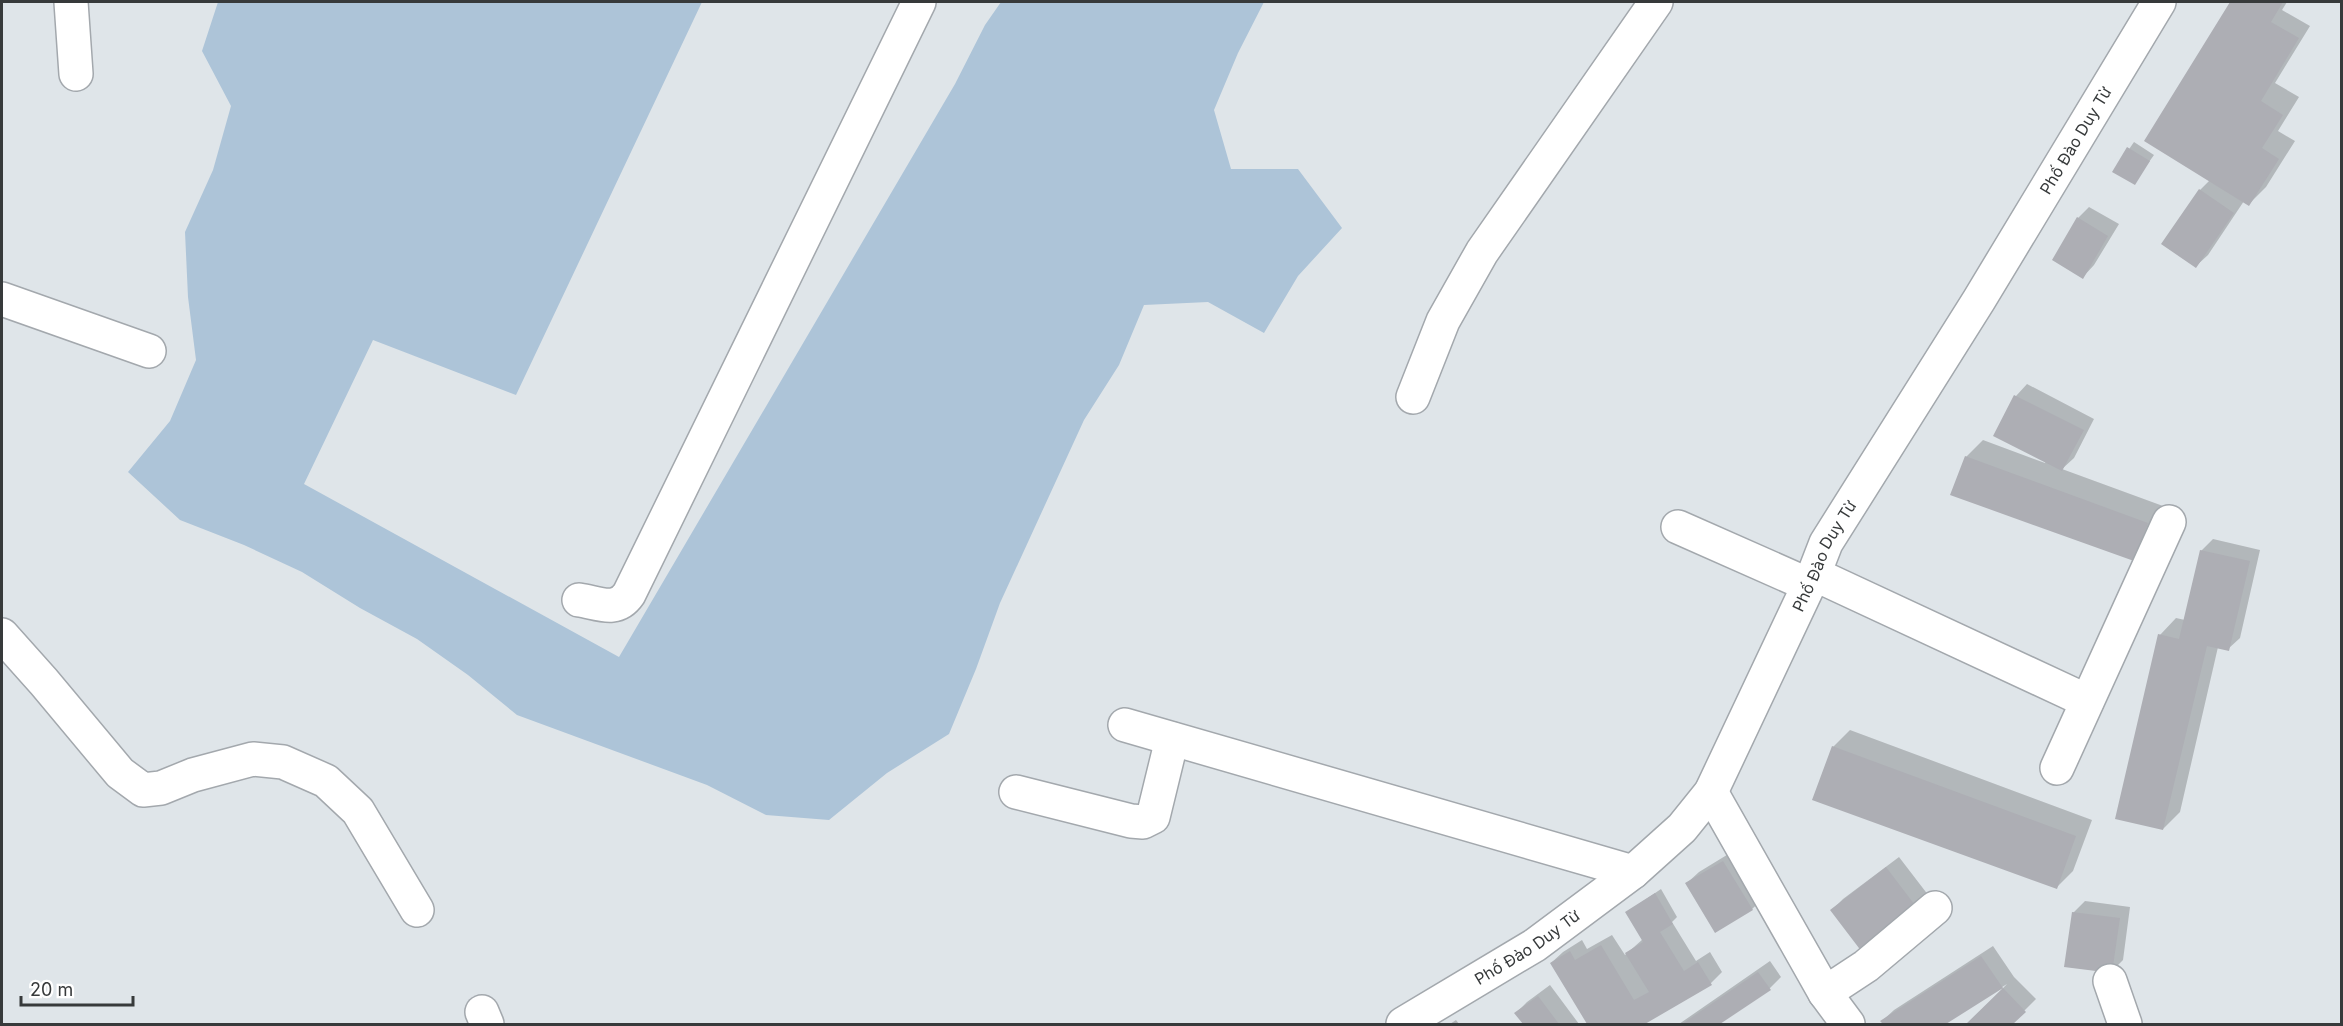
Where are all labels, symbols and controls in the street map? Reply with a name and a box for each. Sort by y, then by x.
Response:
street label: Phố Đào Duy Từ [2035,83,2116,198]
street label: Phố Đào Duy Từ [1788,497,1860,615]
street label: Phố Đào Duy Từ [1471,905,1584,989]
scale bar [21,969,134,1007]
text: 20 m [30,979,73,1000]

